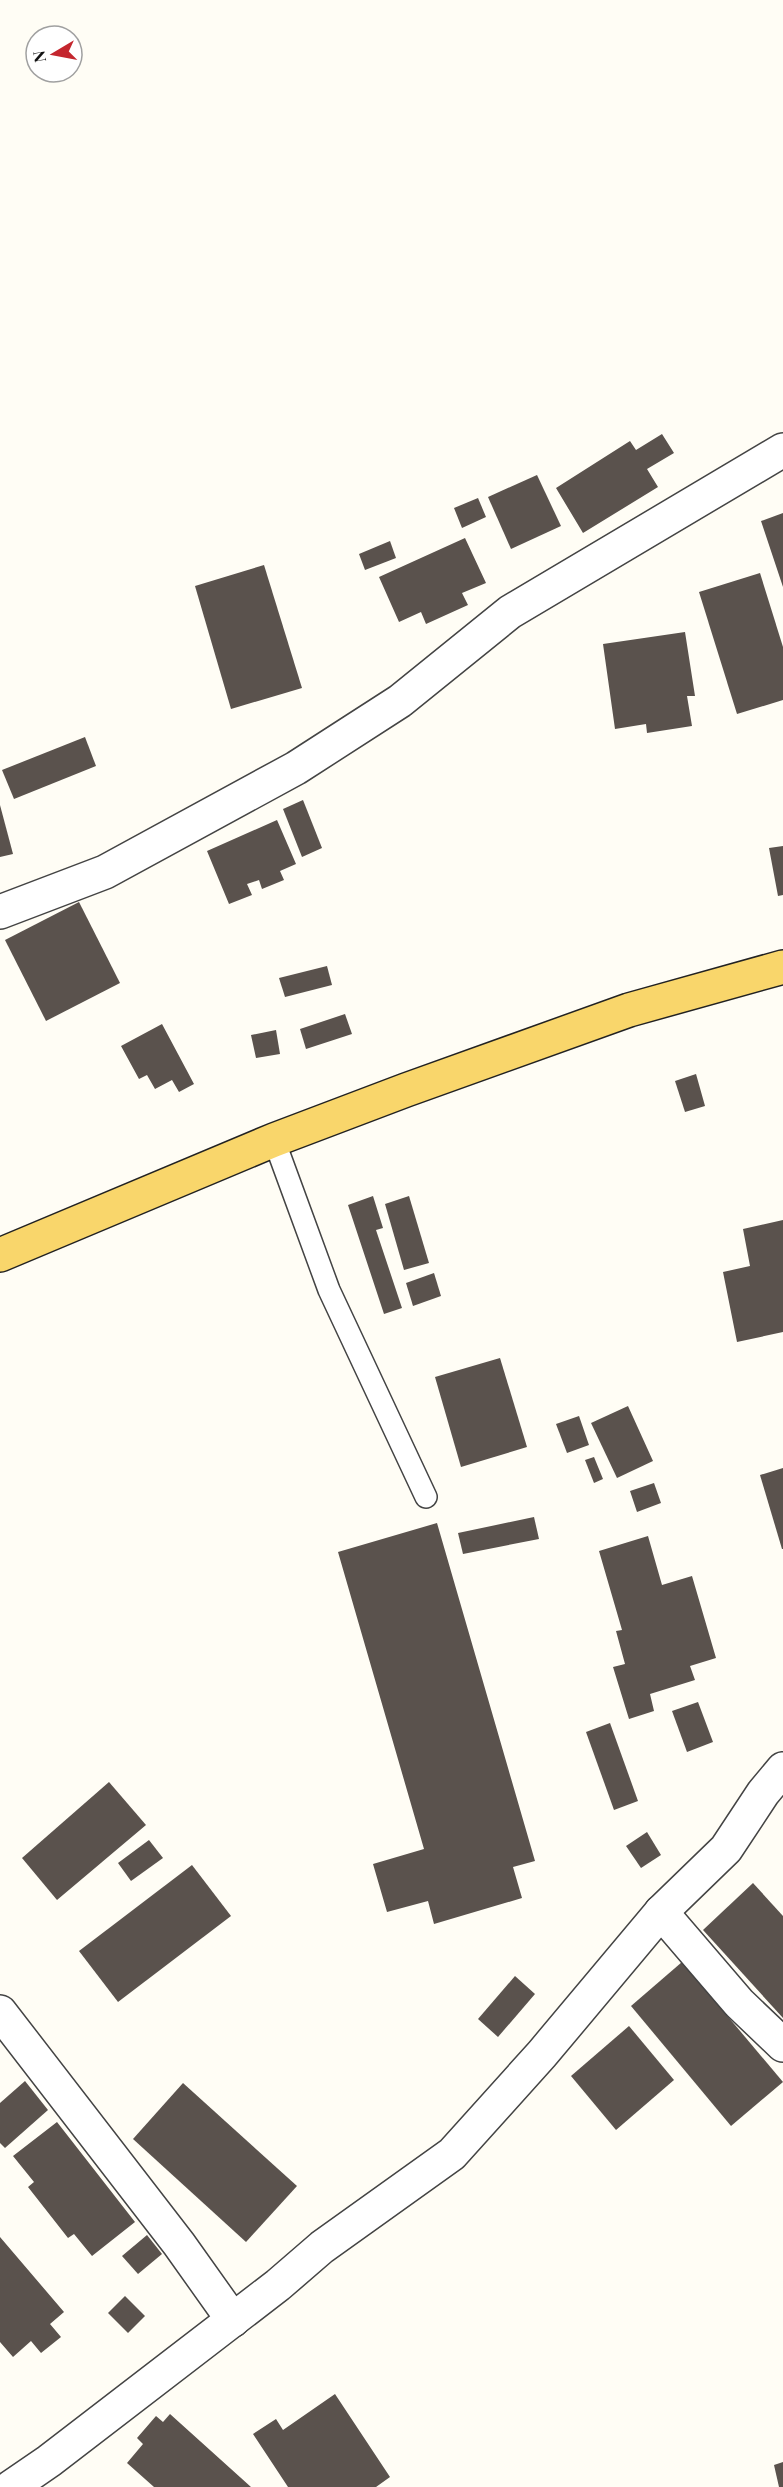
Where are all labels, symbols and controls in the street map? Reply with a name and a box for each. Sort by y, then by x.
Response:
north arrow [24,24,84,84]
text: N [27,49,50,64]

